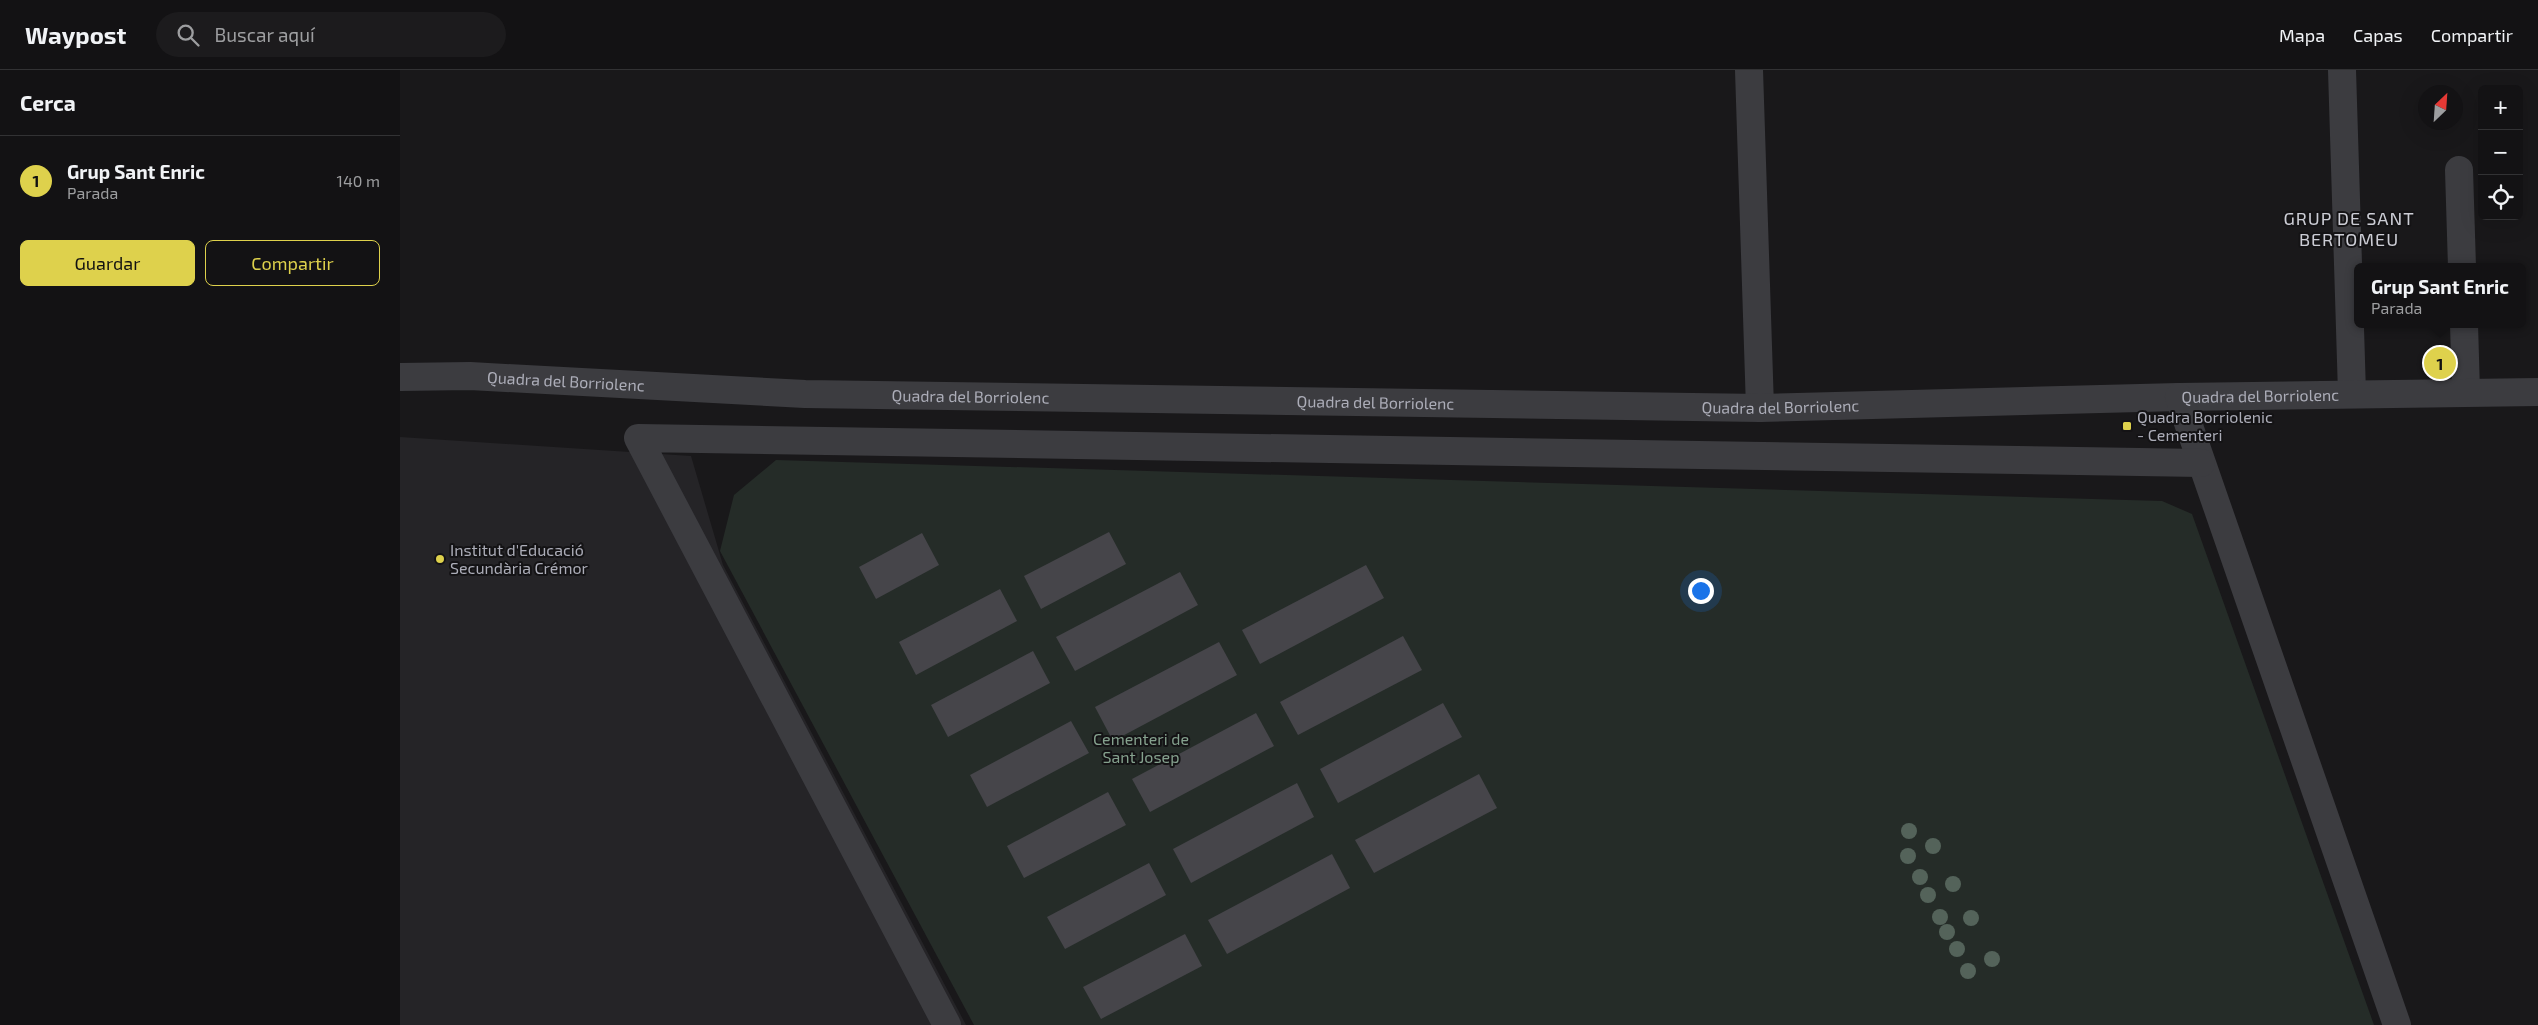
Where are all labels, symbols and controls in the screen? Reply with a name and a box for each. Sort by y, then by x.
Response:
search box [156,12,506,57]
text: Waypost [25,20,126,49]
icon: search [174,21,202,49]
text: Buscar aquí [214,23,315,46]
text: Mapa [2279,24,2325,46]
text: Capas [2353,24,2403,46]
text: Compartir [2431,24,2513,46]
north arrow [2418,85,2463,130]
map controls [2478,85,2523,220]
button: + [2478,85,2523,130]
text: Cerca [20,90,76,115]
button: − [2478,130,2523,175]
text: Grup Sant Enric [67,160,205,183]
text: 1 [33,171,39,190]
text: 140 m [337,171,380,190]
button: locate [2478,175,2523,220]
text: Parada [67,183,118,202]
district label: GRUP DE SANT BERTOMEU [2283,207,2415,250]
button: Guardar [20,240,195,286]
button: Compartir [205,240,380,286]
popup [2354,263,2526,328]
text: Grup Sant Enric [2371,275,2509,298]
text: Parada [2371,298,2422,317]
pin: 1 [2424,344,2456,382]
street label: Quadra del Borriolenc [487,367,645,394]
street label: Quadra del Borriolenc [891,385,1050,407]
street label: Quadra del Borriolenc [2181,385,2339,407]
street label: Quadra del Borriolenc [1296,391,1455,413]
street label: Quadra del Borriolenc [1701,395,1860,417]
place label: Quadra Borriolenic - Cementeri [2137,407,2273,444]
marker: Quadra Borriolenic - Cementeri [2121,420,2133,432]
place label: Institut d'Educació Secundària Crémor [450,540,589,577]
marker: Institut d'Educació Secundària Crémor [434,553,446,565]
your location [1688,578,1714,604]
park label: Cementeri de Sant Josep [1093,729,1189,766]

